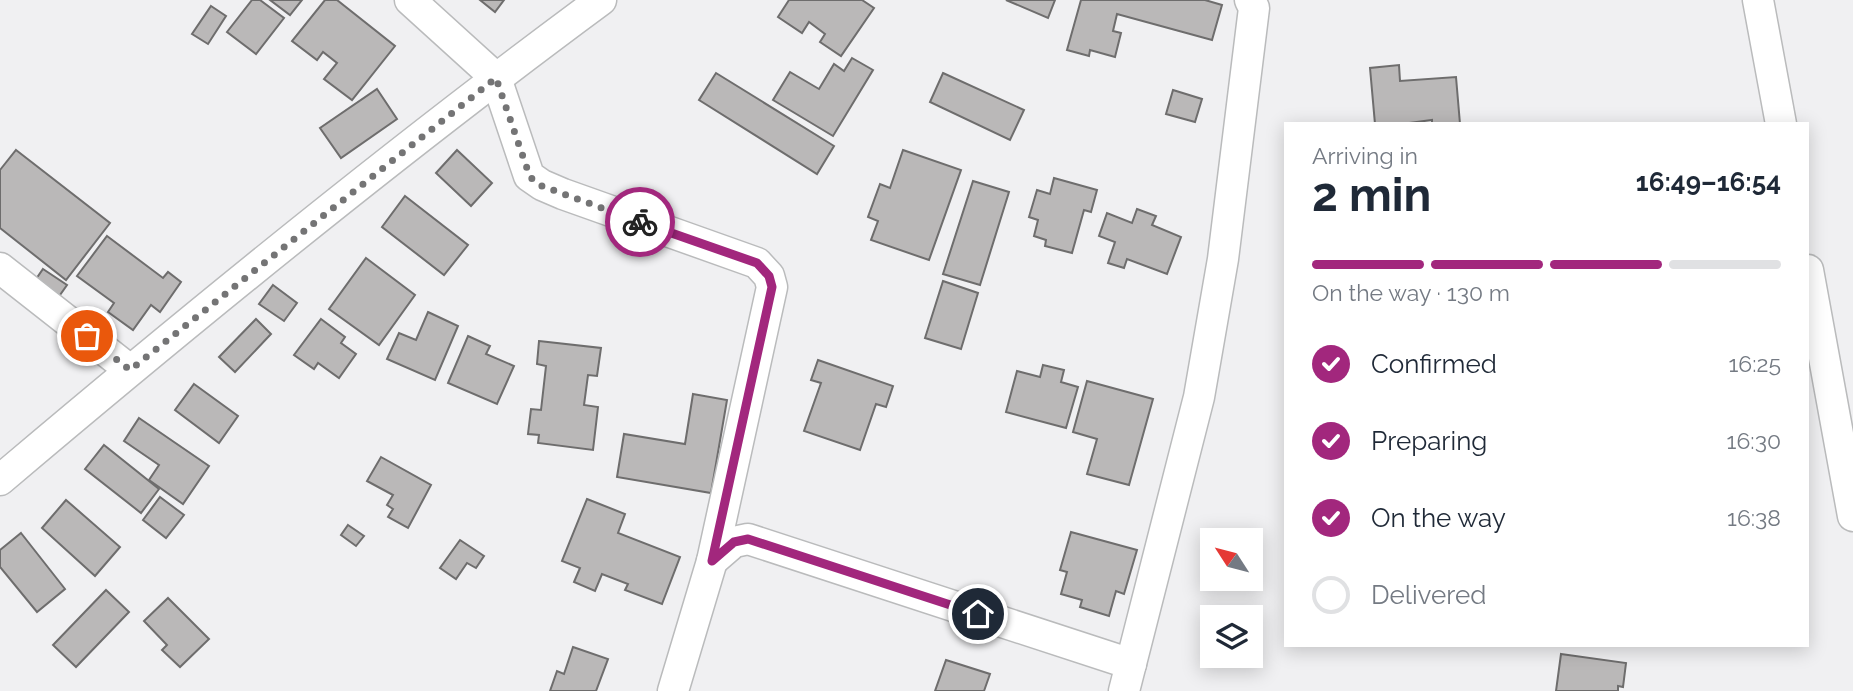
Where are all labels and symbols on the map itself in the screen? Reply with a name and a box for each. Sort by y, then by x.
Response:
courier [605,187,675,257]
pin [57,306,117,366]
north arrow [1200,528,1264,592]
pin [948,584,1008,644]

